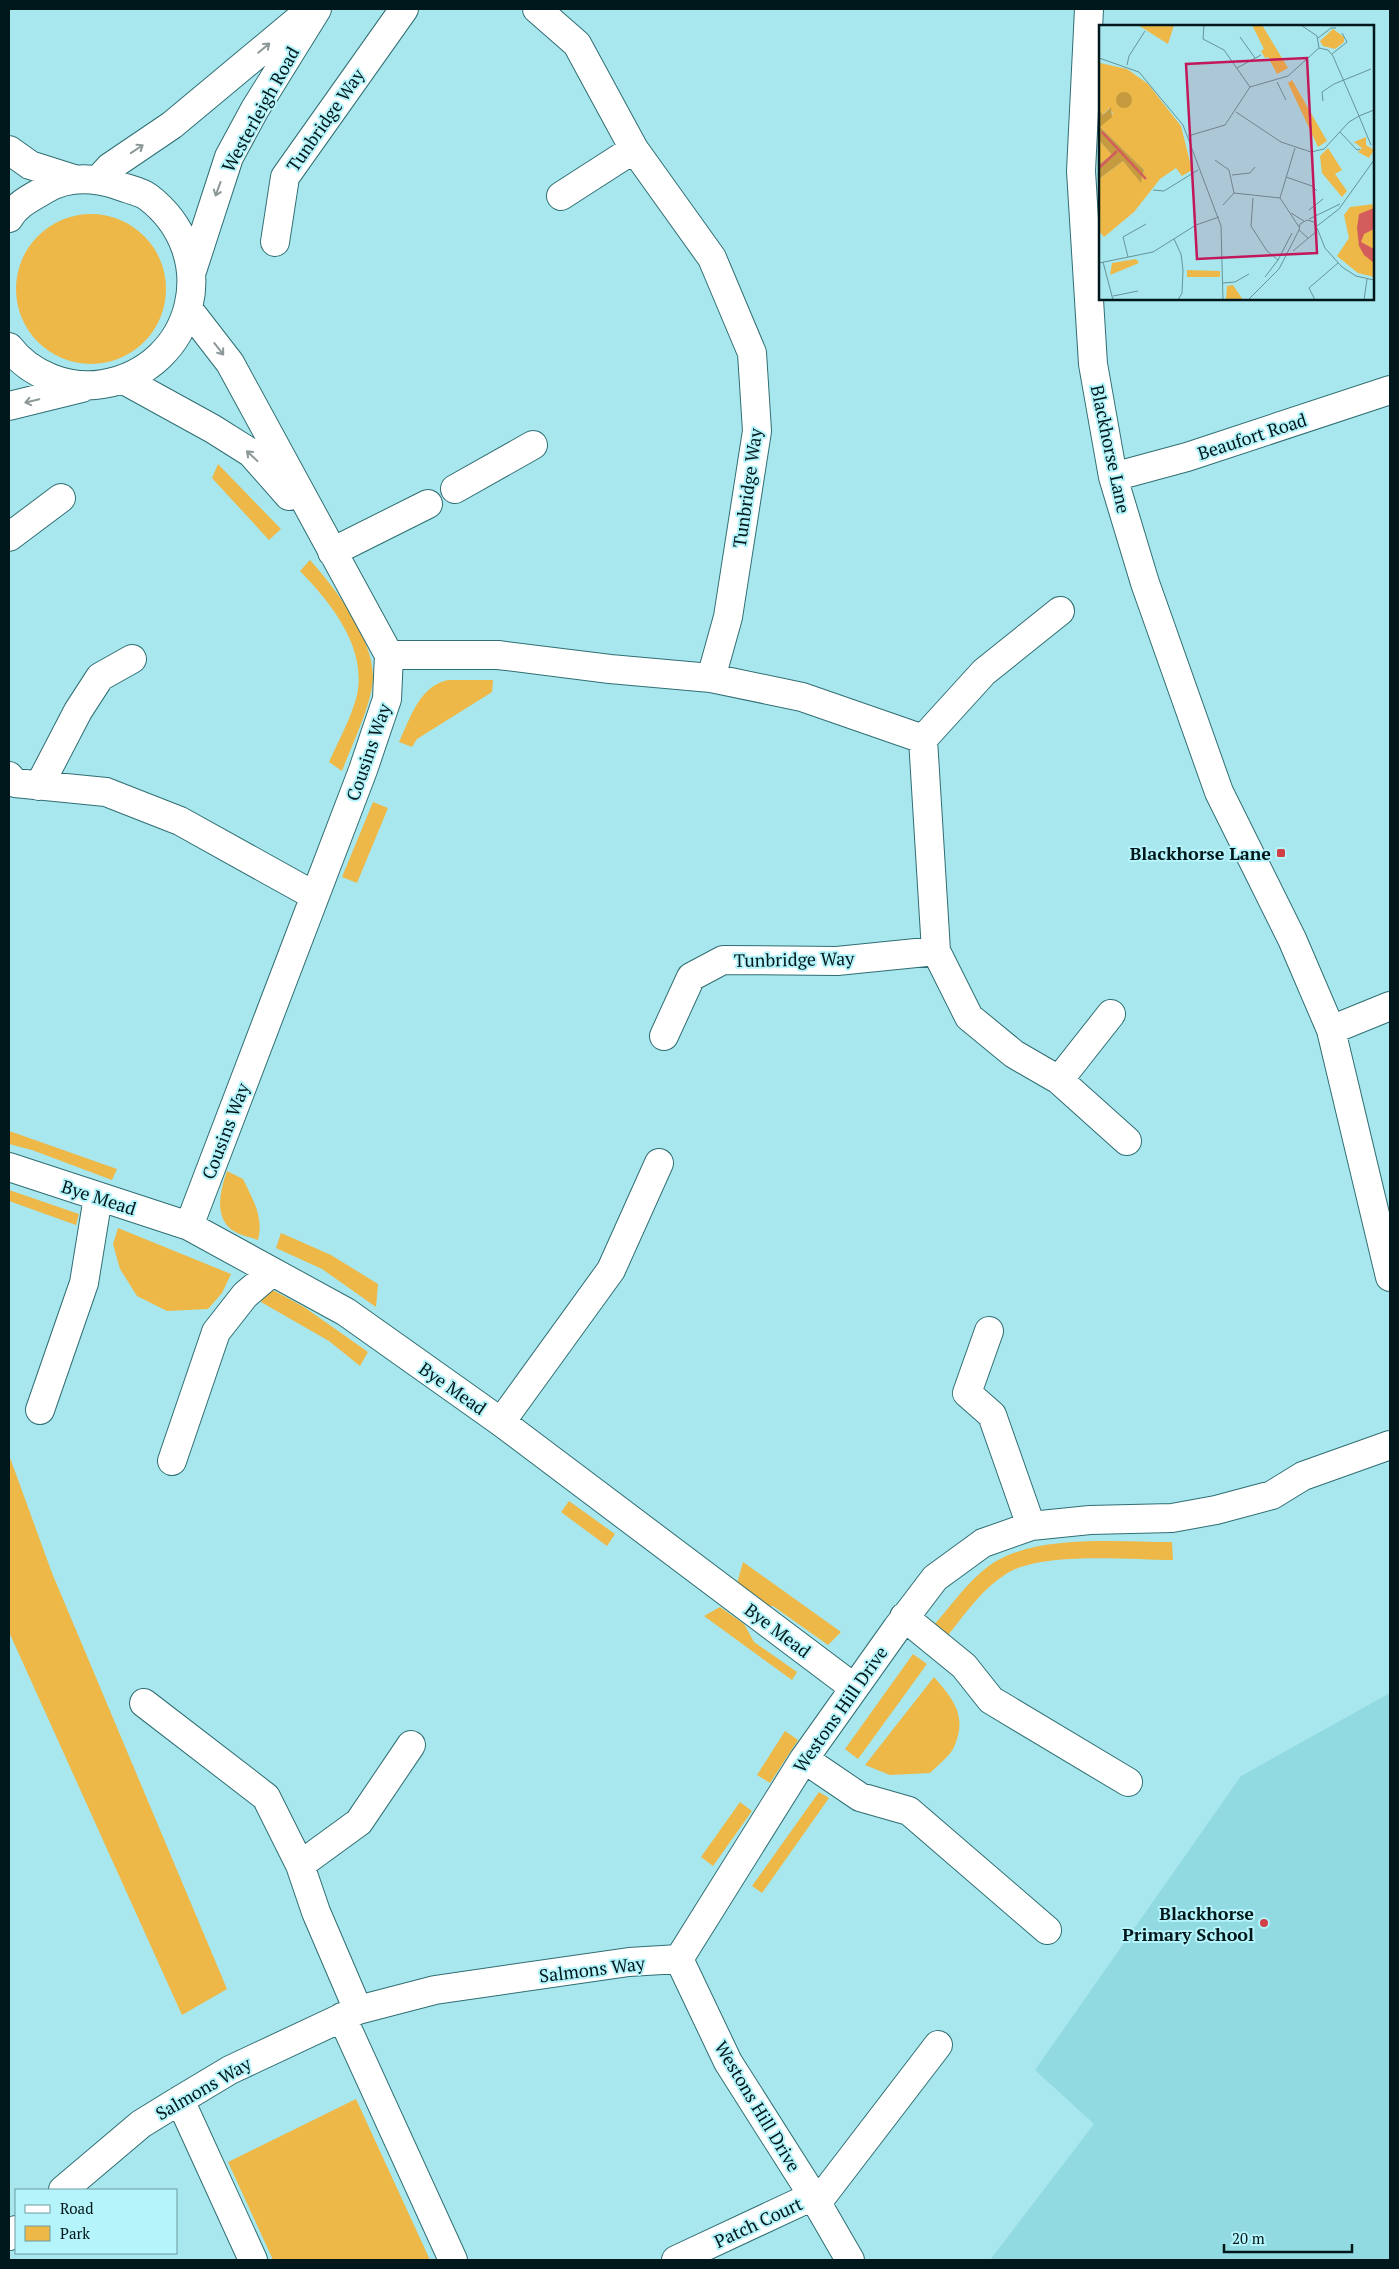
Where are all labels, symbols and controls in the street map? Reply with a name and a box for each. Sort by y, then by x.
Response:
inset map [1099,25,1374,300]
street label: Westerleigh Road [216,42,304,176]
one-way arrow [257,43,270,54]
street label: Tunbridge Way [281,63,370,176]
one-way arrow [130,144,144,154]
one-way arrow [213,181,222,196]
one-way arrow [213,342,224,355]
street label: Blackhorse Lane [1086,383,1136,515]
one-way arrow [24,396,40,406]
street label: Beaufort Road [1194,407,1310,465]
street label: Tunbridge Way [727,426,767,549]
one-way arrow [246,450,259,461]
street label: Cousins Way [340,699,396,804]
place label: Blackhorse Lane [1130,841,1271,865]
marker: Blackhorse Lane [1275,847,1287,859]
street label: Tunbridge Way [734,946,855,972]
street label: Cousins Way [196,1079,255,1183]
street label: Bye Mead [59,1174,139,1220]
street label: Bye Mead [415,1356,491,1420]
street label: Bye Mead [740,1597,816,1663]
street label: Westons Hill Drive [788,1641,892,1777]
place label: Blackhorse Primary School [1122,1901,1254,1946]
marker: Blackhorse Primary School [1258,1917,1270,1929]
street label: Salmons Way [538,1950,647,1987]
street label: Westons Hill Drive [709,2036,807,2176]
street label: Salmons Way [151,2051,256,2125]
legend [15,2189,178,2254]
street label: Patch Court [710,2191,806,2253]
text: Road [60,2198,93,2218]
scale bar [1224,2222,1352,2254]
text: Park [60,2223,90,2243]
text: 20 m [1232,2228,1265,2248]

